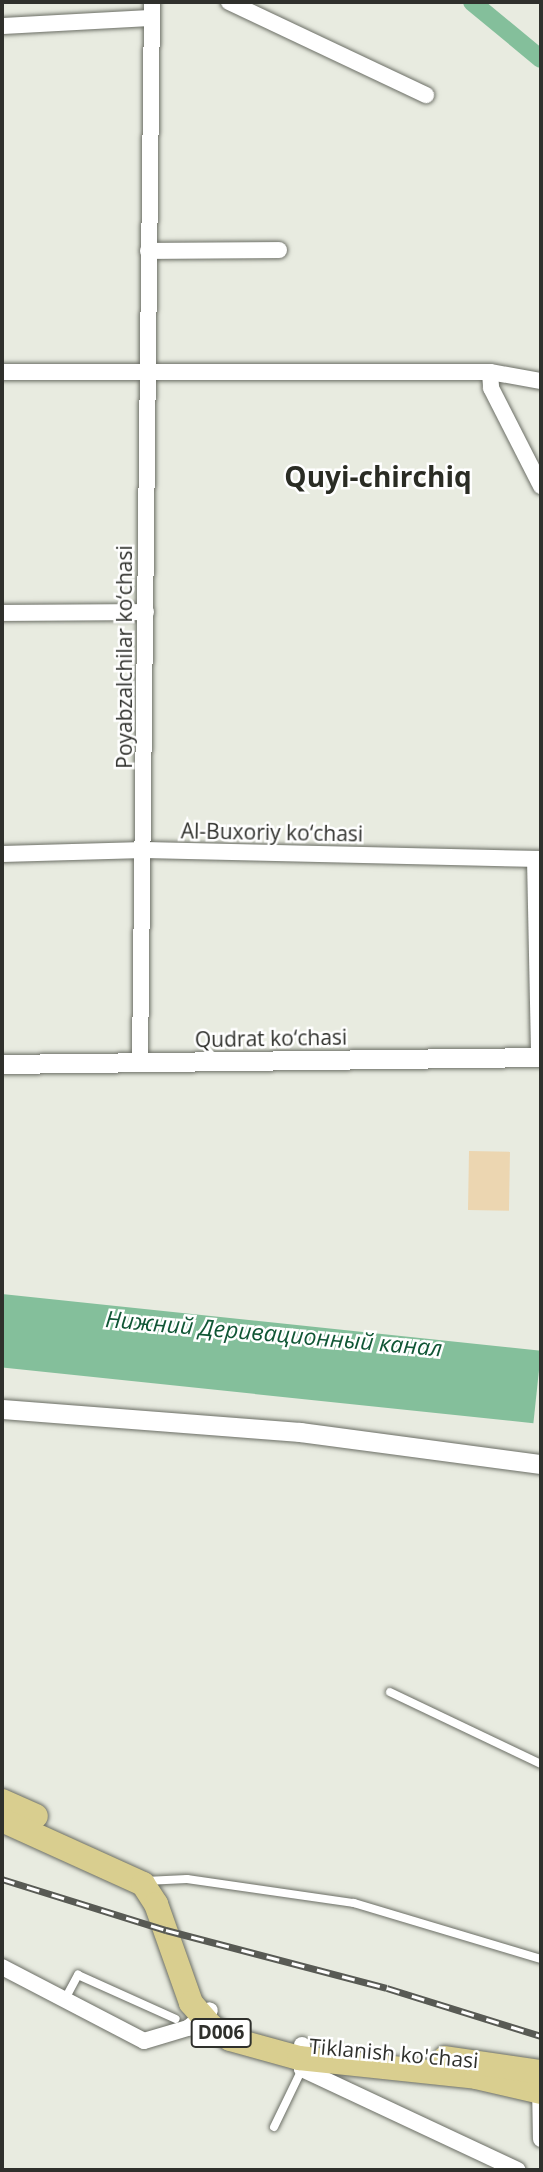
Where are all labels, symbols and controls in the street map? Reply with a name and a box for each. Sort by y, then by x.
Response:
district label: Quyi-chirchiq [284,459,472,493]
street label: Poyabzalchilar ko‘chasi [111,545,137,769]
street label: Al-Buxoriy ko‘chasi [181,818,363,846]
street label: Qudrat ko‘chasi [195,1024,347,1052]
water label: Нижний Деривационный канал [104,1305,444,1361]
road number: D006 [190,2018,252,2048]
street label: Tiklanish ko'chasi [308,2033,480,2073]

